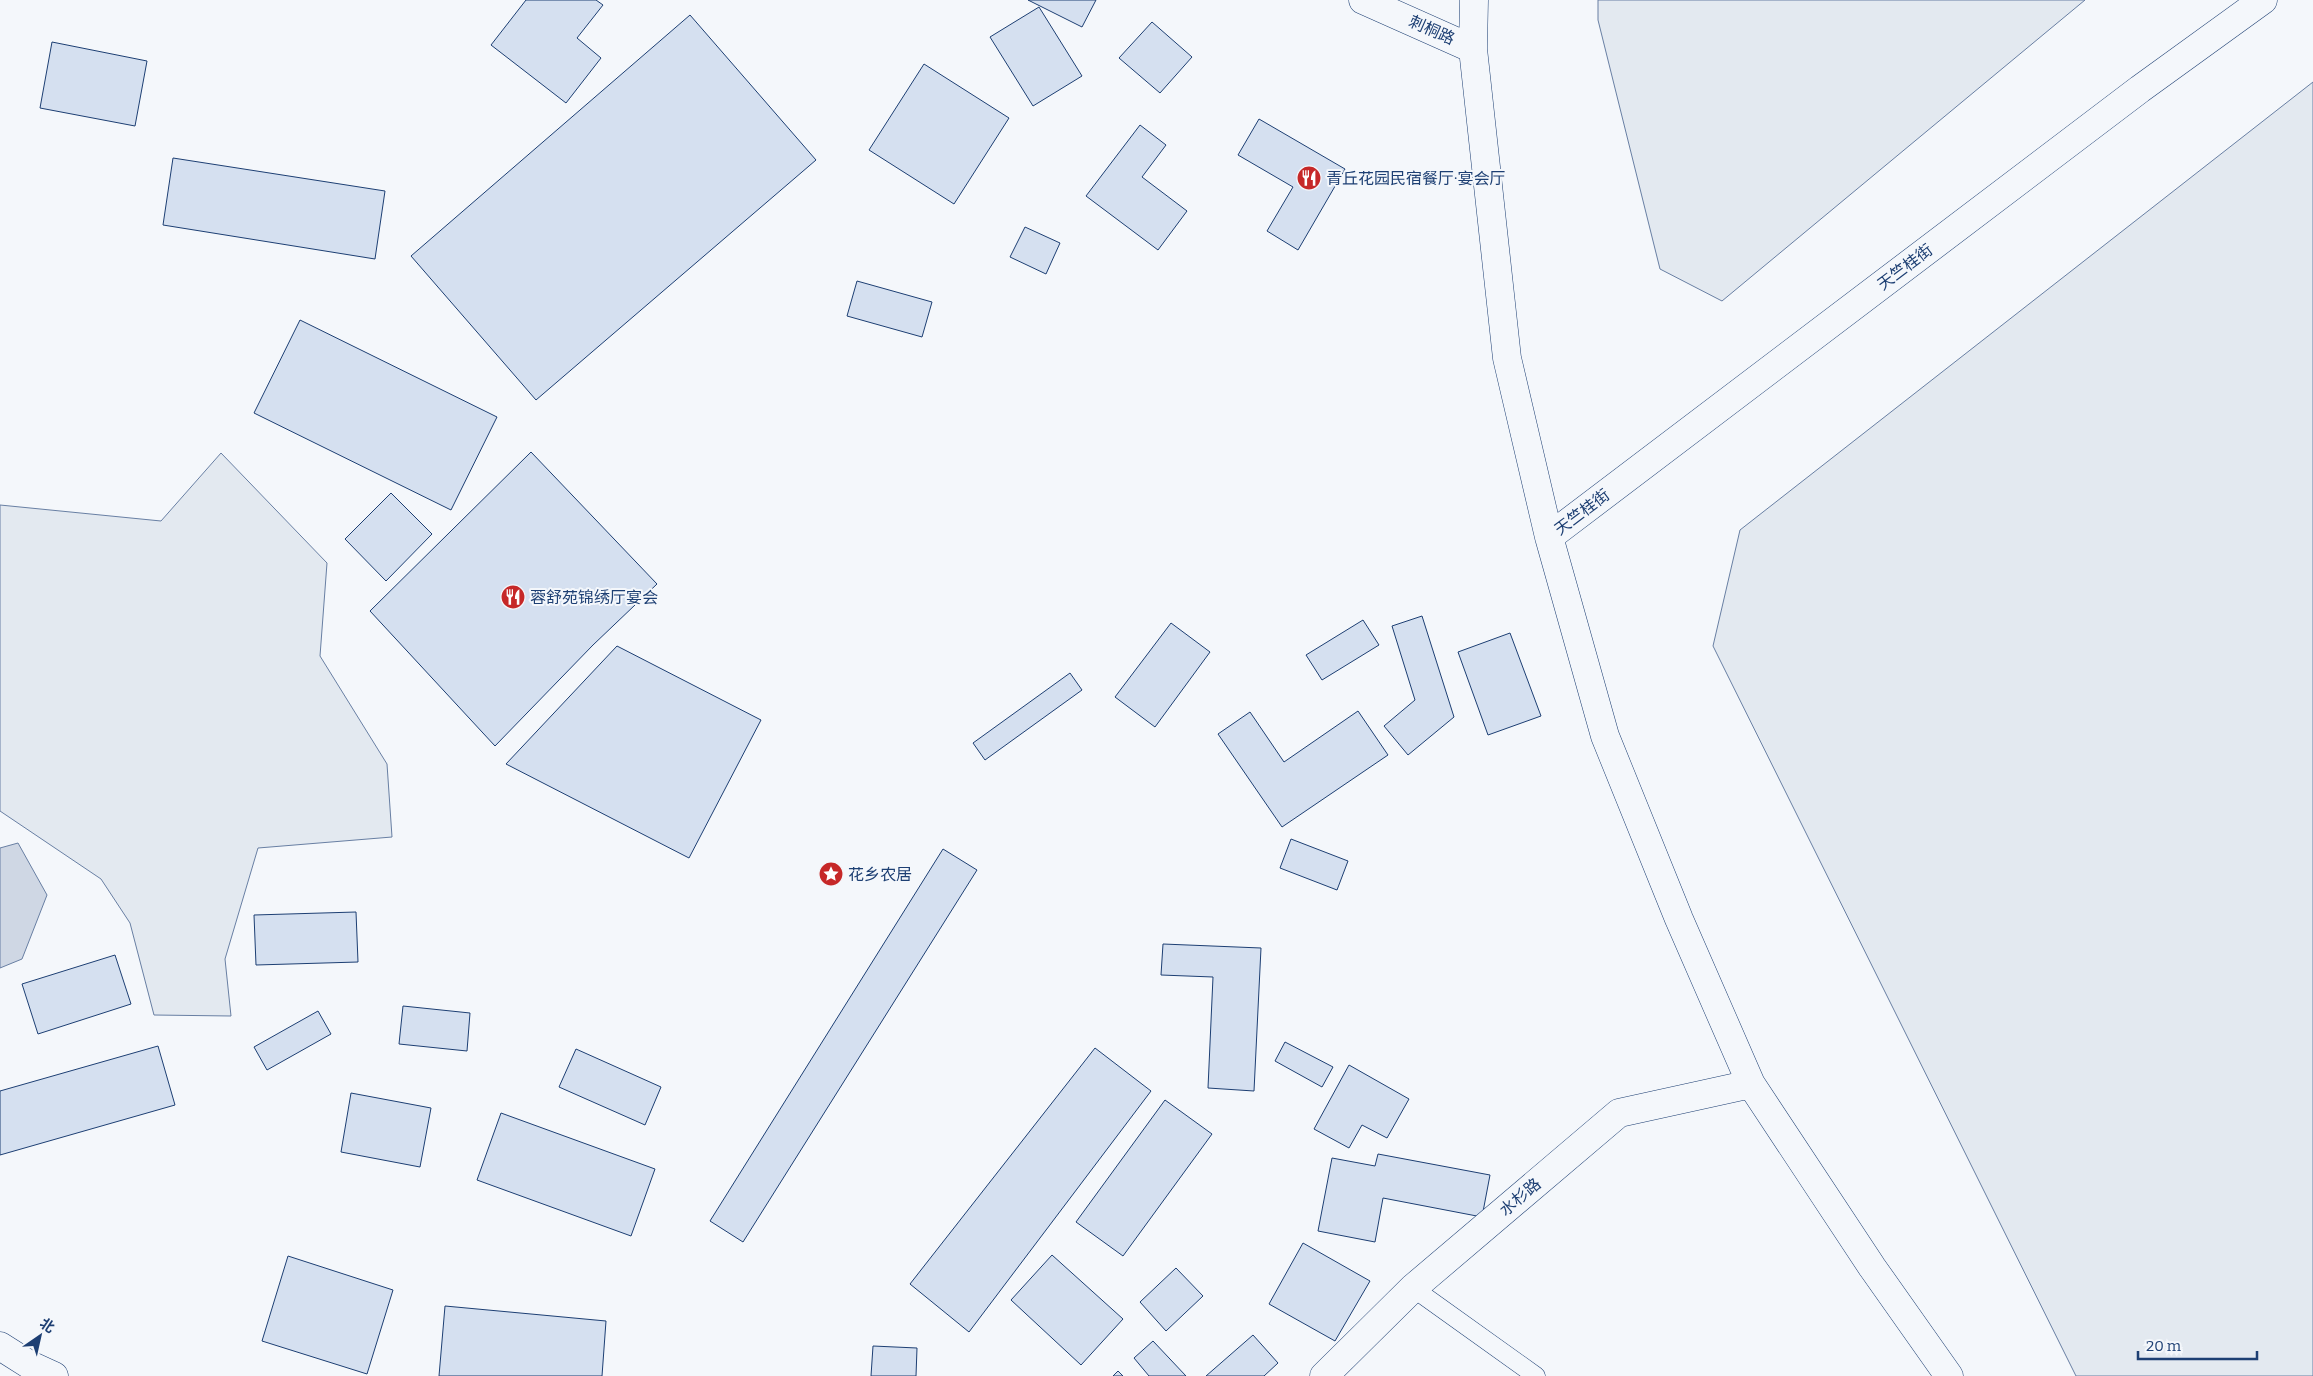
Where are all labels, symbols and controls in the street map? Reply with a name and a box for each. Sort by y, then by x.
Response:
street label: 刺桐路 [1406,12,1458,48]
restaurant icon: 青丘花园民宿餐厅·宴会厅 [1296,165,1322,191]
place label: 青丘花园民宿餐厅·宴会厅 [1326,169,1505,188]
street label: 天竺桂街 [1874,240,1936,294]
street label: 天竺桂街 [1551,485,1613,539]
restaurant icon: 蓉舒苑锦绣厅宴会 [500,584,526,610]
place label: 蓉舒苑锦绣厅宴会 [530,588,658,607]
place icon: 花乡农居 [818,861,844,887]
place label: 花乡农居 [848,865,912,884]
street label: 水杉路 [1496,1174,1544,1220]
north arrow [15,1311,65,1361]
text: 北 [36,1315,58,1337]
scale bar [2138,1328,2257,1360]
text: 20 m [2146,1337,2182,1355]

